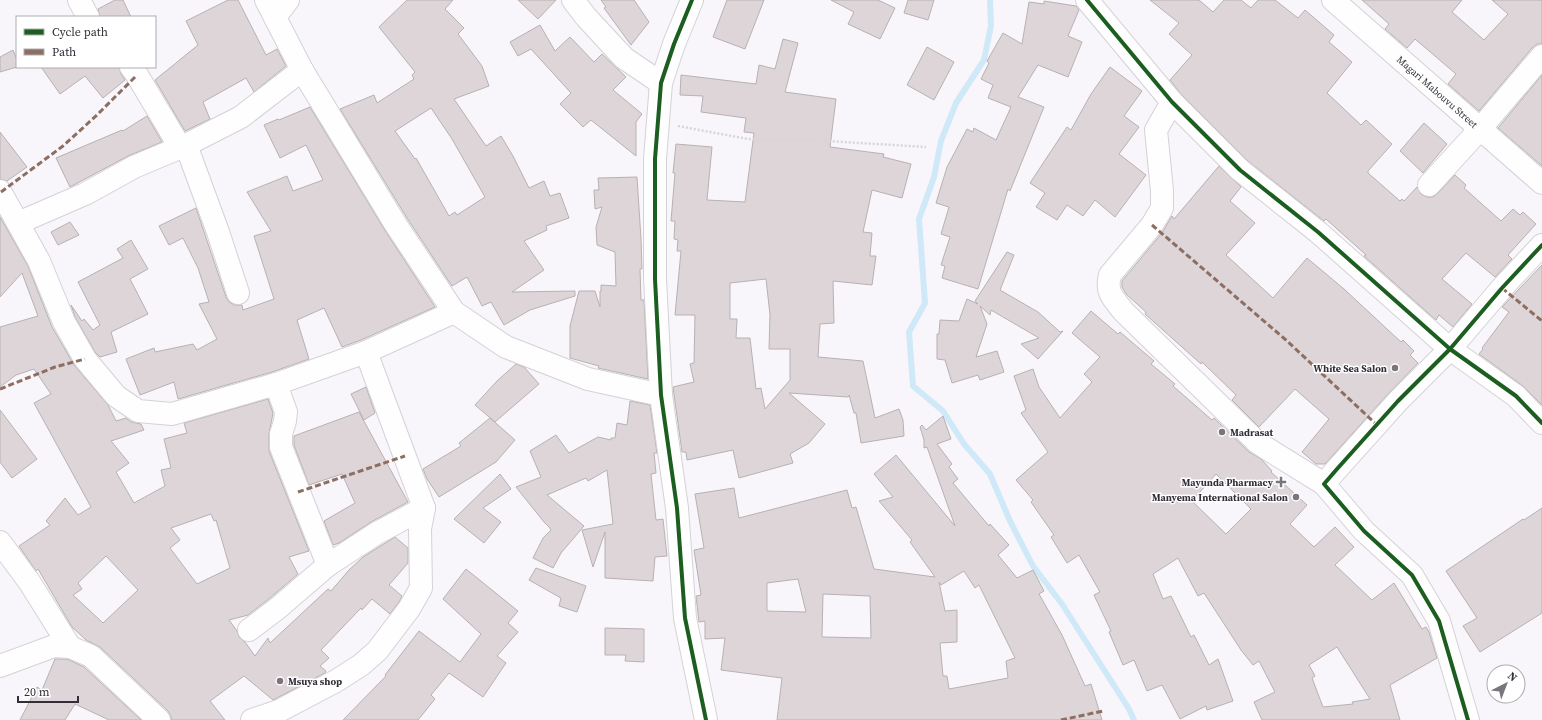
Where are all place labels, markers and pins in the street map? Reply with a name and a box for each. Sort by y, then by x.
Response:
place label: White Sea Salon [1313,362,1387,375]
marker: White Sea Salon [1390,363,1400,373]
place label: Madrasat [1230,426,1274,439]
marker: Madrasat [1217,427,1227,437]
place label: Mayunda Pharmacy [1182,476,1274,489]
marker: Mayunda Pharmacy [1276,477,1286,487]
place label: Manyema International Salon [1152,491,1288,504]
marker: Manyema International Salon [1291,492,1301,502]
place label: Msuya shop [288,675,342,688]
marker: Msuya shop [275,676,285,686]

